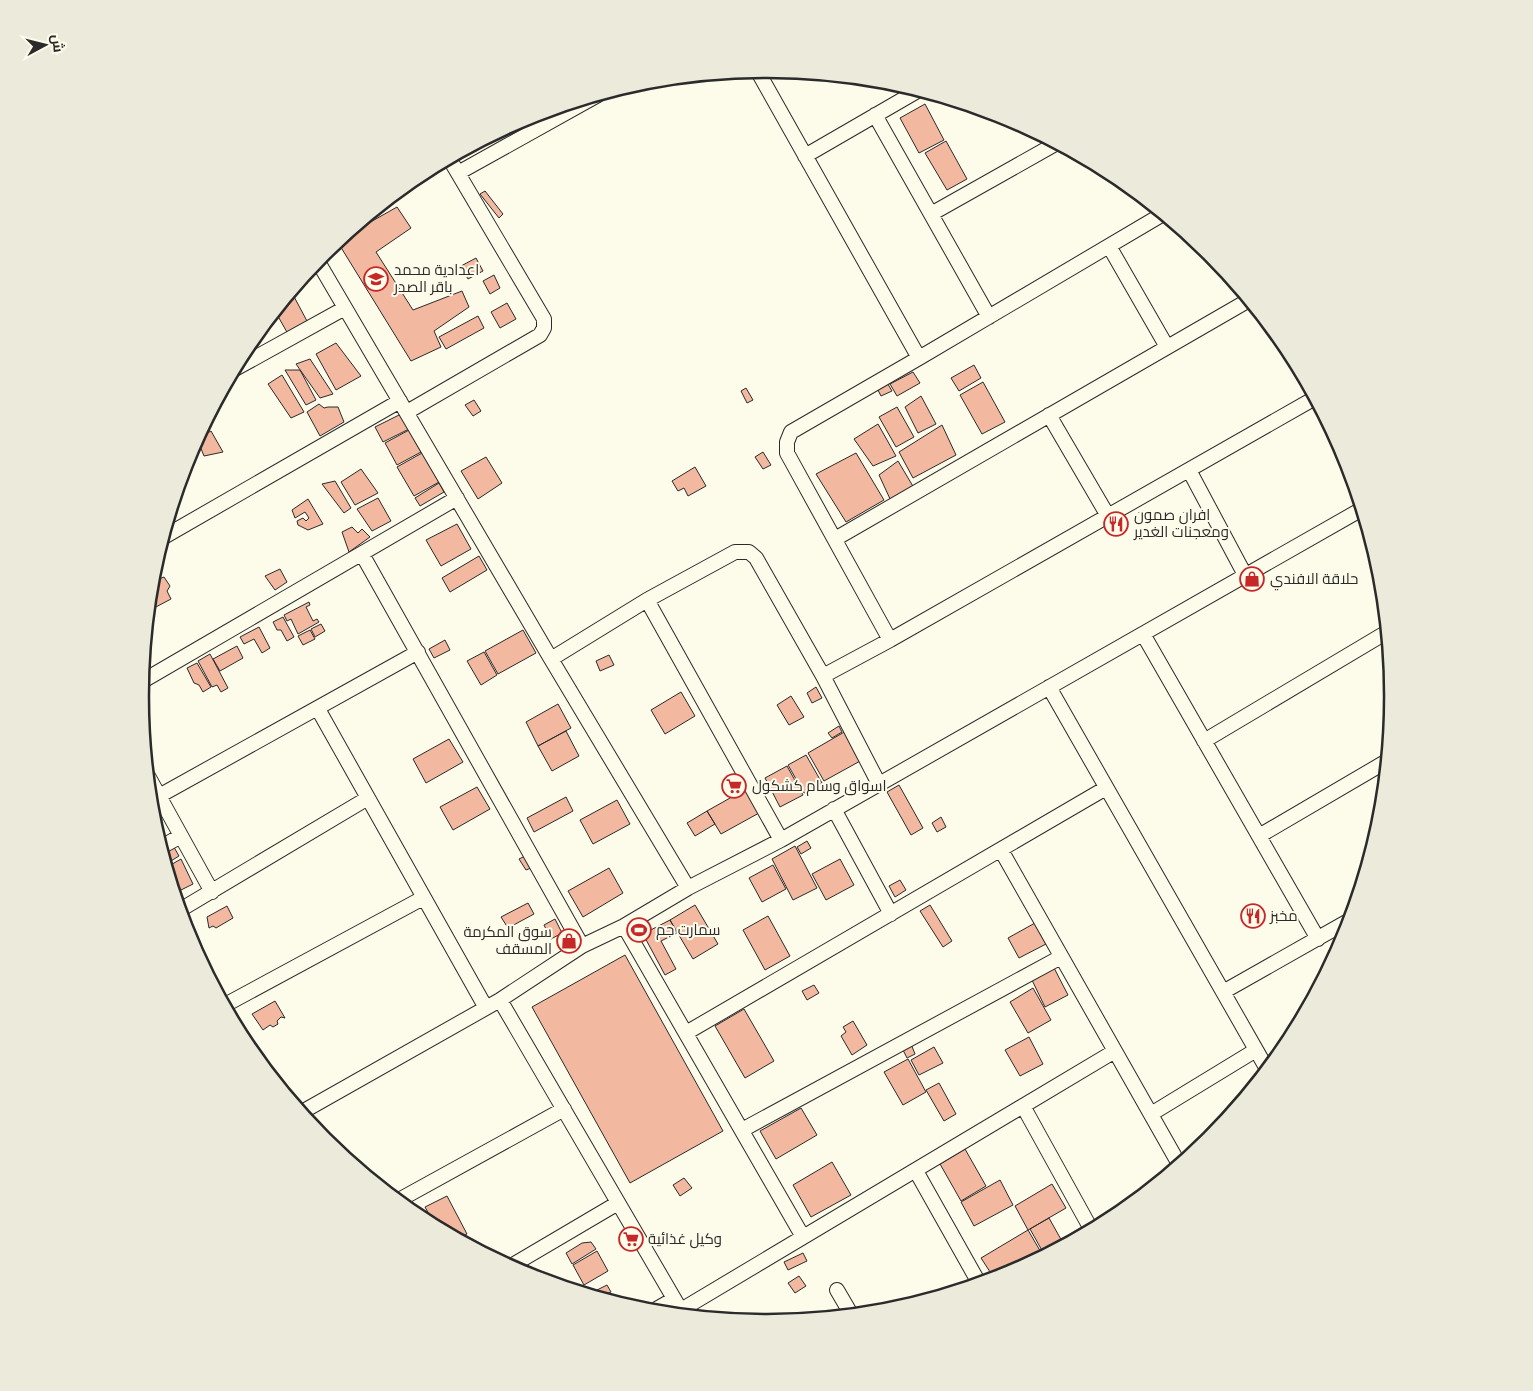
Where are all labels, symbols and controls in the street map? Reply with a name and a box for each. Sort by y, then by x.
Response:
north arrow [20,20,70,70]
text: ش [48,34,67,53]
place label: اعدادية محمد باقر الصدر [393,261,479,296]
school or university icon: اعدادية محمد باقر الصدر [363,266,389,292]
place label: افران صمون ومعجنات الغدير [1133,506,1229,541]
restaurant icon: افران صمون ومعجنات الغدير [1103,511,1129,537]
shop icon: حلاقة الافندي [1239,566,1265,592]
place label: حلاقة الافندي [1270,570,1358,591]
supermarket icon: اسواق وسام كشكول [721,773,747,799]
place label: اسواق وسام كشكول [752,777,886,796]
restaurant icon: مخبز [1240,903,1266,929]
place label: مخبز [1269,907,1298,925]
sports icon: سمارت جم [626,917,652,943]
place label: سمارت جم [656,921,721,940]
place label: سوق المكرمة المسقف [463,923,552,958]
shop icon: سوق المكرمة المسقف [556,928,582,954]
supermarket icon: وكيل غذائية [618,1226,644,1252]
place label: وكيل غذائية [648,1230,722,1249]

